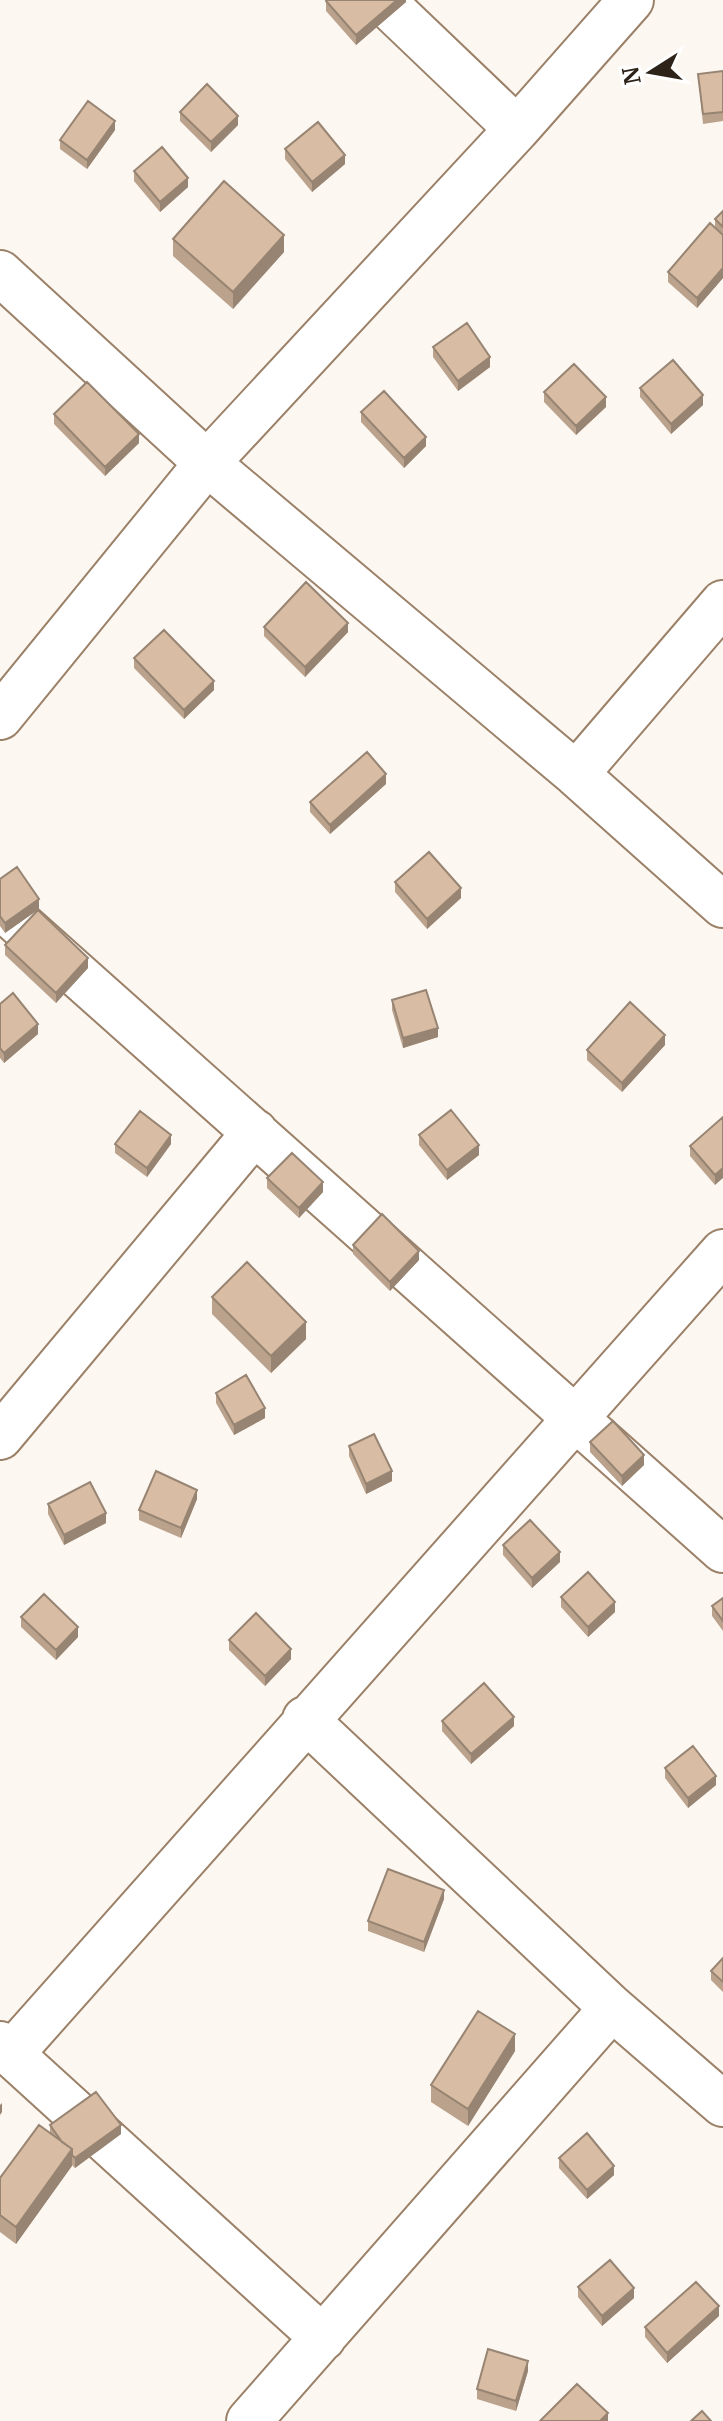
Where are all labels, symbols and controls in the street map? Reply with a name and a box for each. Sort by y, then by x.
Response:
north arrow [611,32,691,112]
text: N [616,64,647,87]

